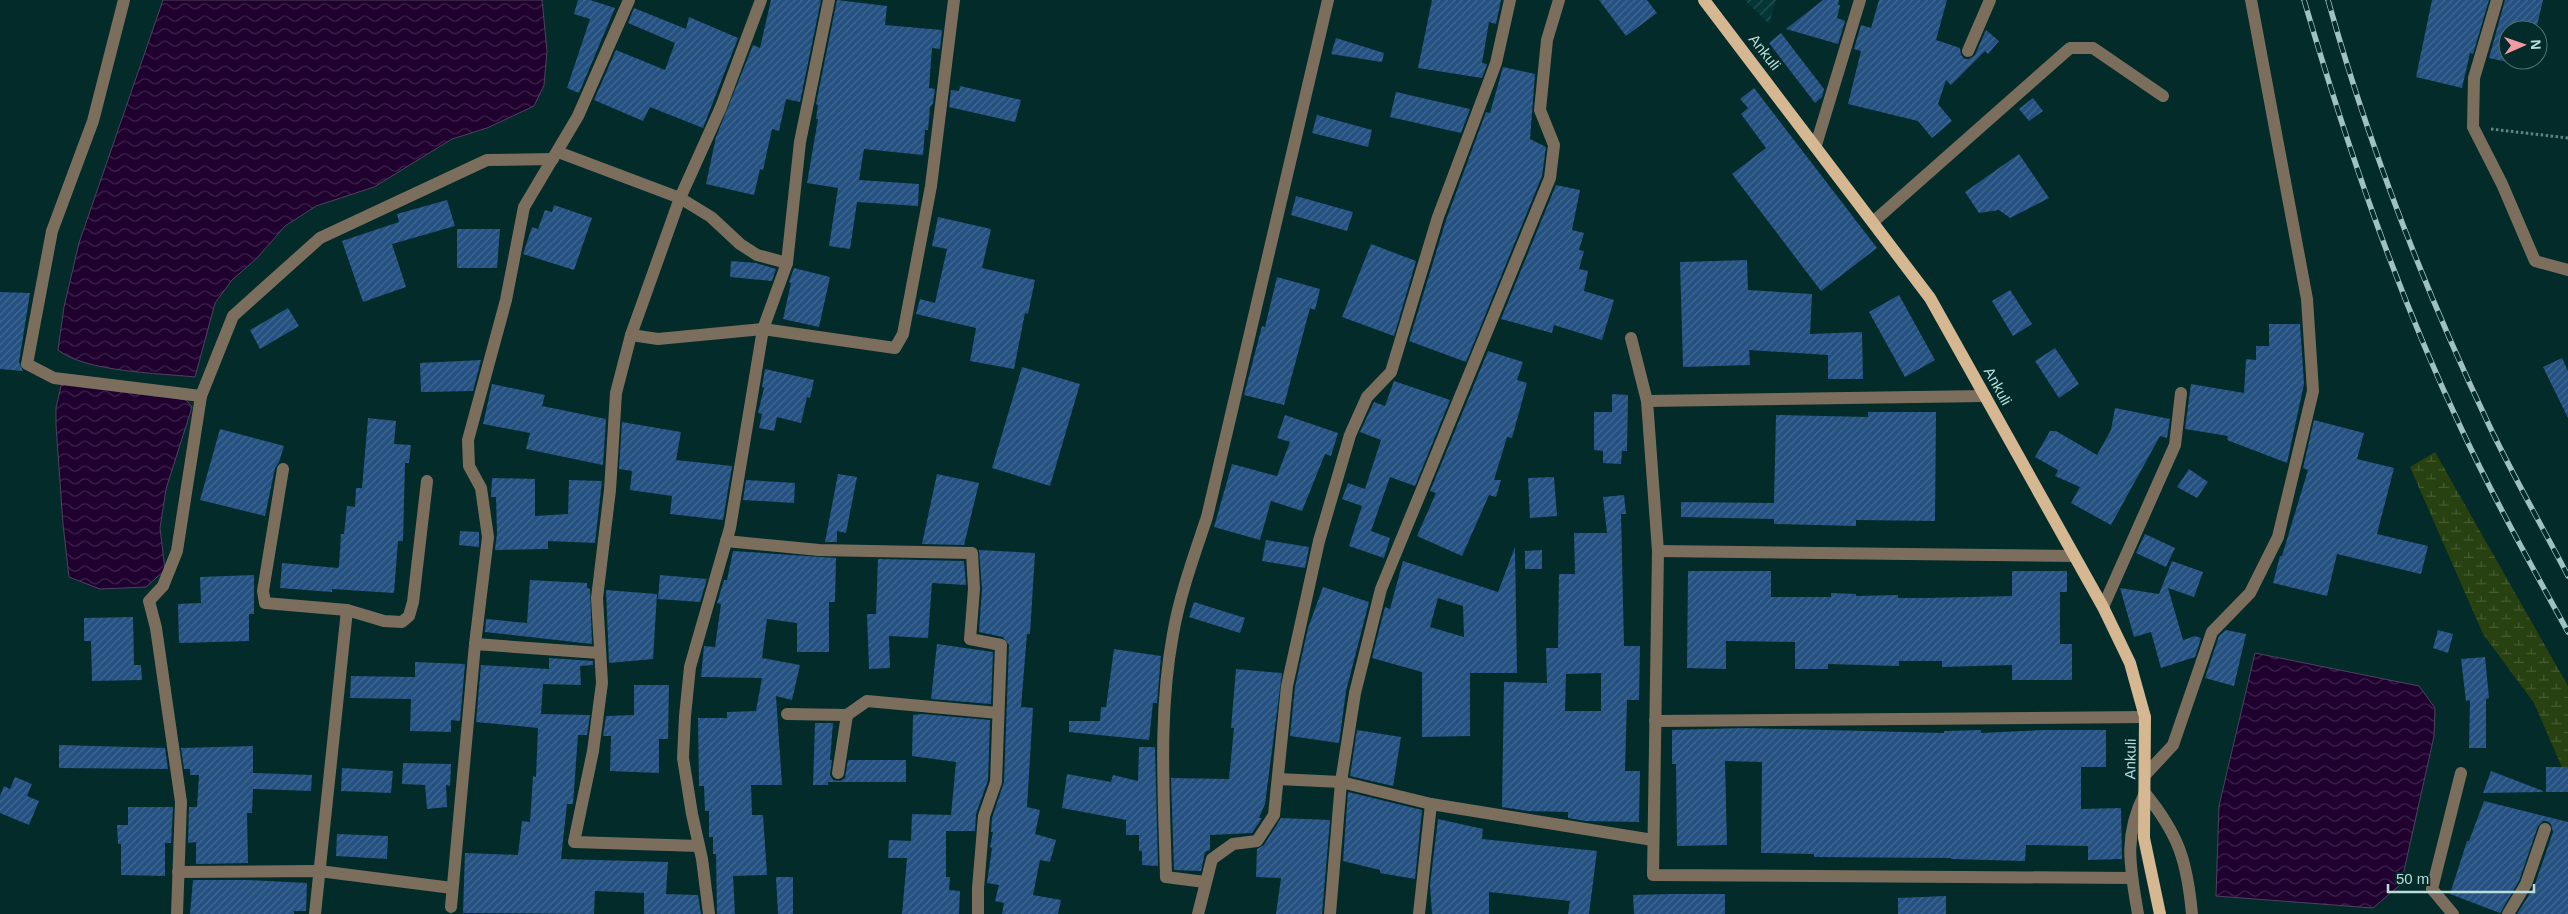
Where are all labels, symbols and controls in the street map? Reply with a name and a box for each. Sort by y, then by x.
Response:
north arrow [2498,20,2548,70]
street label: Ankuli [1746,31,1784,73]
text: N [2528,39,2544,50]
street label: Ankuli [1981,364,2015,408]
street label: Ankuli [2121,738,2139,780]
scale bar [2388,862,2534,894]
text: 50 m [2396,870,2429,887]

